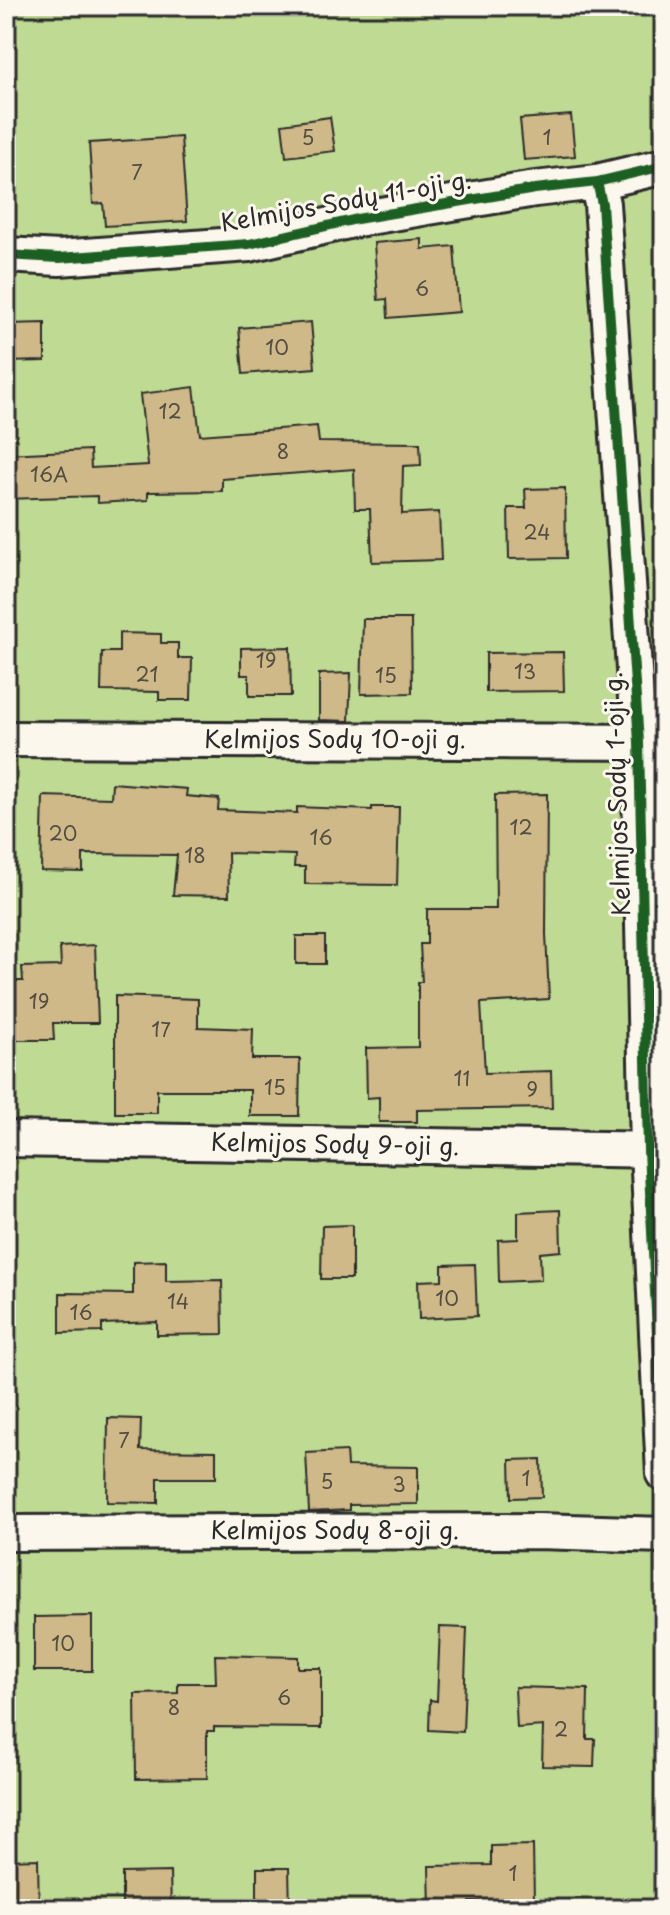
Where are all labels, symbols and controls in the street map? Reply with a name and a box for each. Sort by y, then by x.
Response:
house number: 5 [302,122,314,152]
house number: 1 [543,122,551,152]
house number: 7 [131,157,143,187]
street label: Kelmijos Sodų 11-oji g. [218,160,474,240]
house number: 6 [415,273,429,303]
house number: 10 [265,332,289,362]
house number: 12 [158,396,182,426]
house number: 8 [277,436,289,466]
house number: 16A [30,459,68,489]
house number: 24 [524,517,550,547]
house number: 19 [256,645,276,675]
house number: 13 [514,656,536,686]
house number: 21 [135,659,159,689]
house number: 15 [375,660,397,690]
street label: Kelmijos Sodų 1-oji g. [594,671,638,917]
street label: Kelmijos Sodų 10-oji g. [204,720,466,756]
house number: 12 [509,812,533,842]
house number: 20 [49,818,77,848]
house number: 16 [310,822,333,852]
house number: 18 [184,840,206,870]
house number: 19 [29,986,49,1016]
house number: 17 [151,1014,171,1044]
house number: 11 [454,1063,470,1093]
house number: 15 [264,1072,286,1102]
house number: 9 [526,1074,538,1104]
street label: Kelmijos Sodų 9-oji g. [210,1123,460,1163]
house number: 10 [435,1283,459,1313]
house number: 14 [167,1286,189,1316]
house number: 16 [70,1297,93,1327]
house number: 7 [118,1425,130,1455]
house number: 1 [522,1463,530,1493]
house number: 5 [321,1466,333,1496]
house number: 3 [392,1469,406,1499]
street label: Kelmijos Sodų 8-oji g. [211,1511,459,1547]
house number: 10 [51,1628,75,1658]
house number: 6 [277,1682,291,1712]
house number: 8 [168,1692,180,1722]
house number: 2 [554,1714,568,1744]
house number: 1 [509,1858,517,1888]

